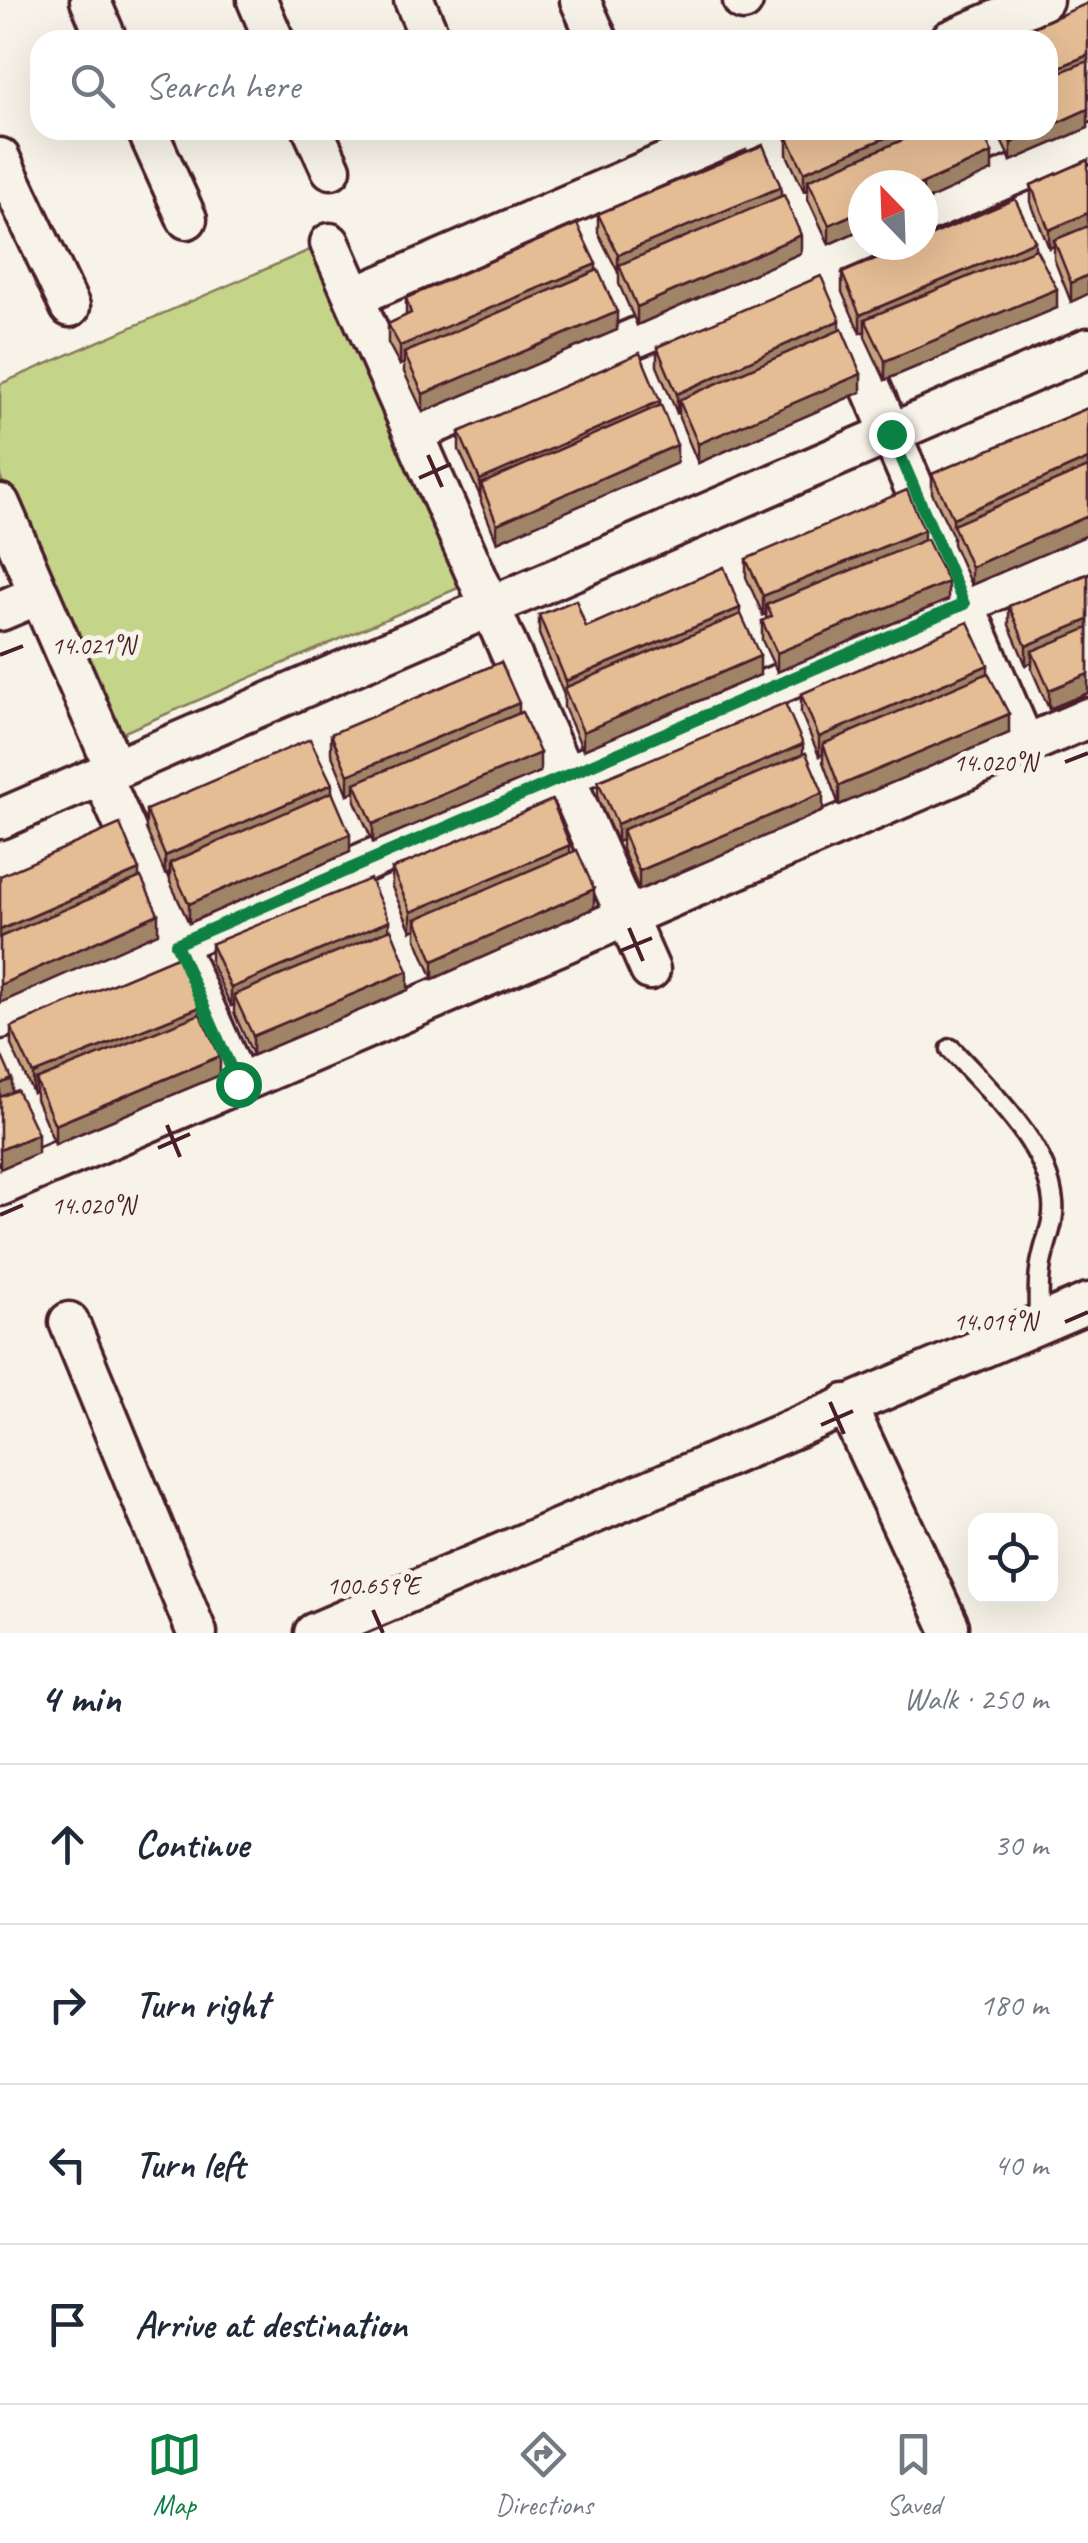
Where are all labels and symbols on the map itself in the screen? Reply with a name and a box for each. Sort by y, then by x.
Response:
north arrow [848,170,938,260]
route end [869,412,915,458]
text: 14.021°N [51,630,139,662]
text: 14.020°N [953,747,1041,779]
route start [216,1062,262,1108]
text: 14.020°N [51,1190,139,1222]
text: 14.019°N [953,1306,1041,1338]
text: 100.659°E [327,1570,422,1602]

